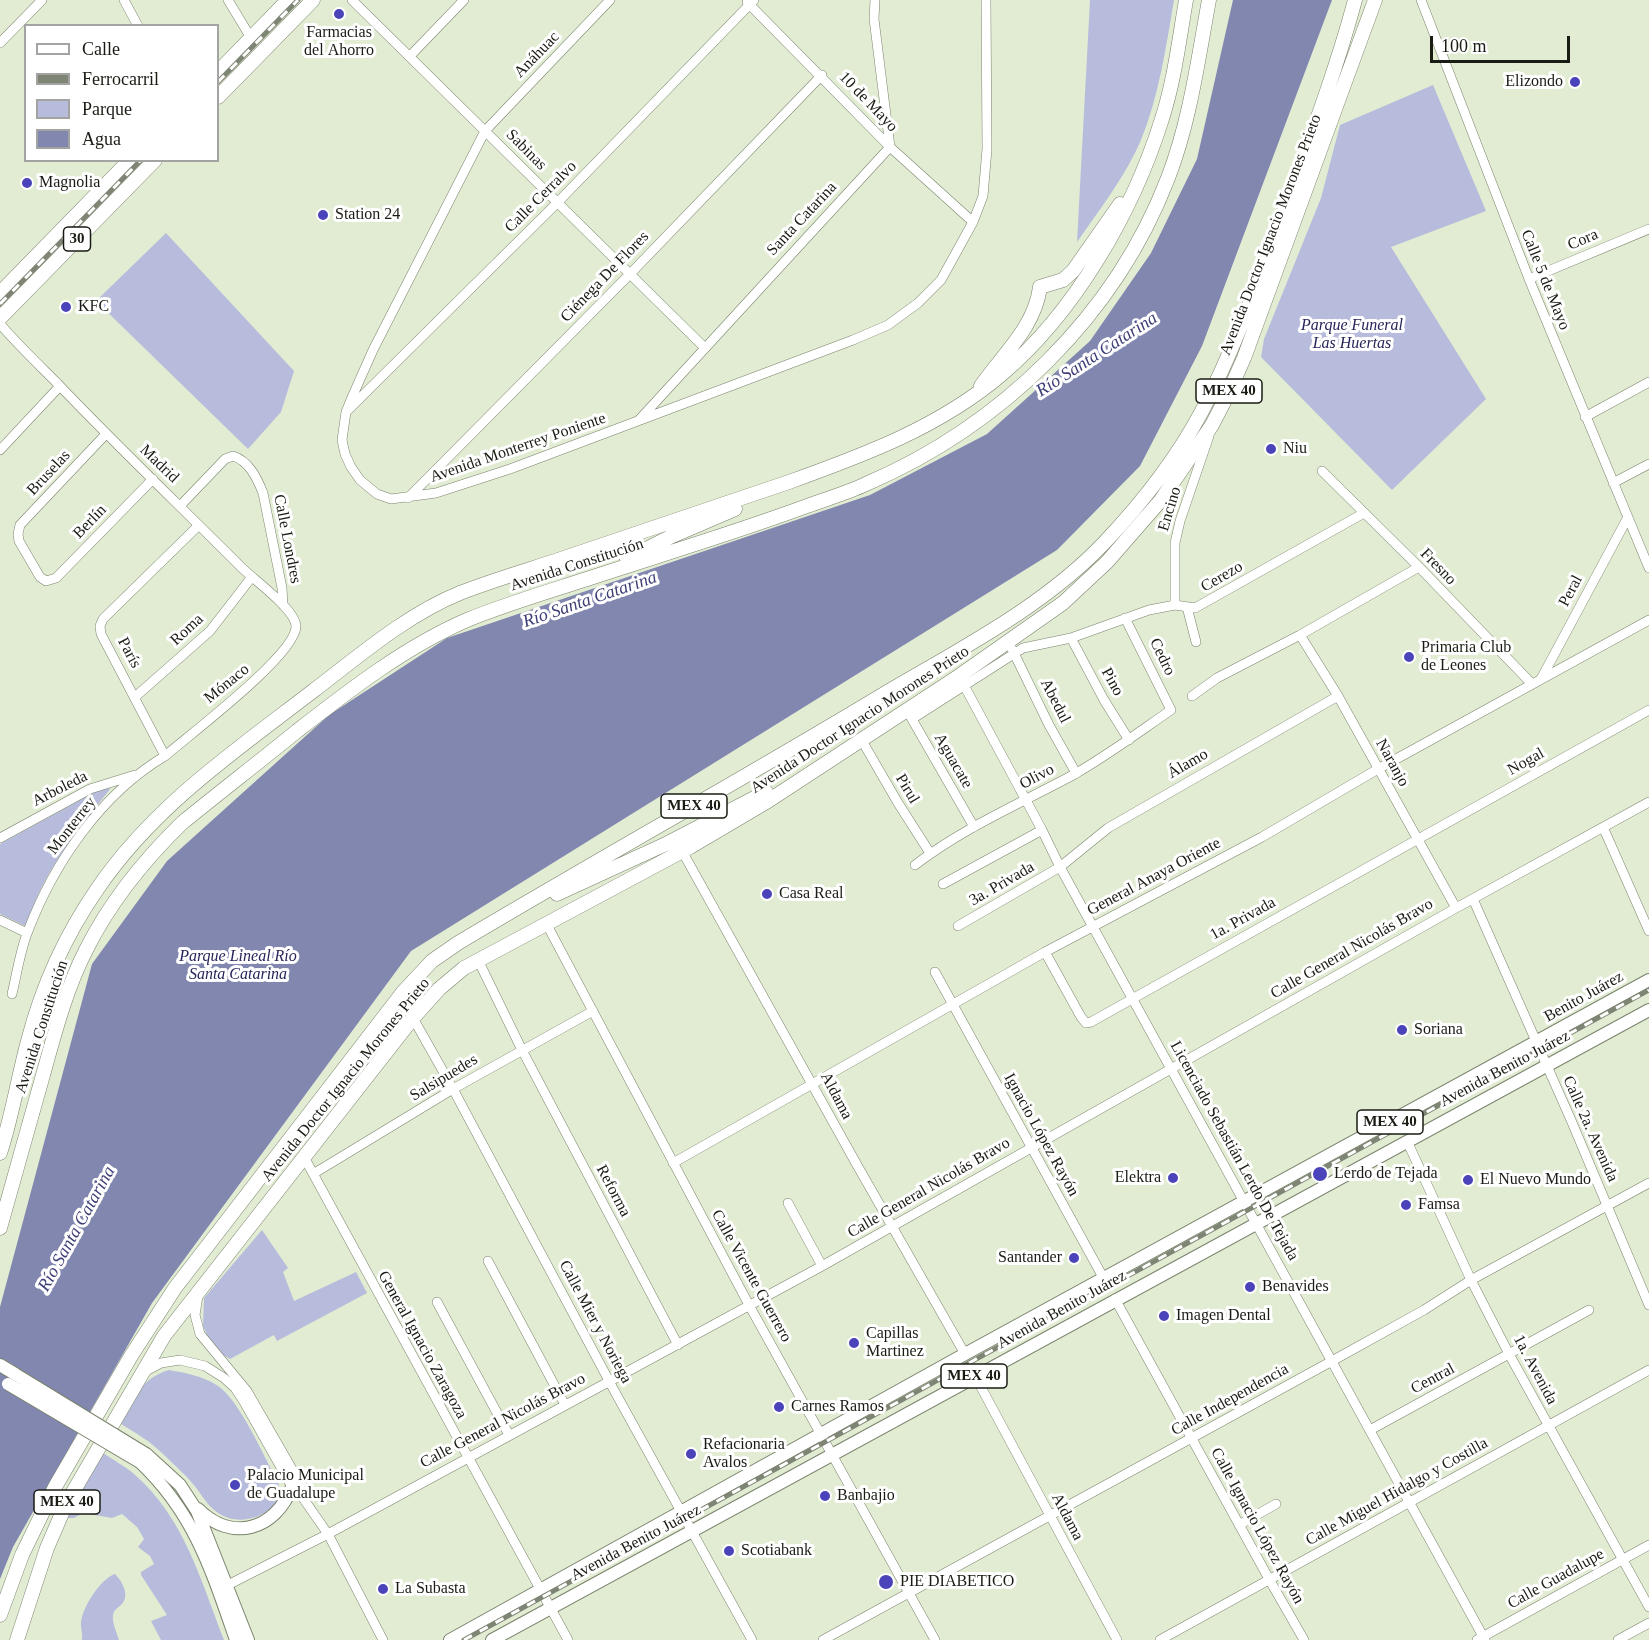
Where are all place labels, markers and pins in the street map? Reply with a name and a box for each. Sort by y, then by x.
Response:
marker: Farmacias del Ahorro [332,7,346,21]
place label: Farmacias del Ahorro [304,23,374,61]
place label: Elizondo [1505,72,1563,92]
marker: Elizondo [1568,75,1582,89]
place label: Magnolia [39,173,100,193]
marker: Magnolia [20,176,34,190]
place label: Station 24 [335,205,400,225]
marker: Station 24 [316,208,330,222]
place label: KFC [78,297,109,317]
marker: KFC [59,300,73,314]
place label: Niu [1283,439,1307,459]
marker: Niu [1264,442,1278,456]
place label: Primaria Club de Leones [1421,638,1511,676]
marker: Primaria Club de Leones [1402,650,1416,664]
place label: Casa Real [779,884,843,904]
marker: Casa Real [760,887,774,901]
place label: Soriana [1414,1020,1463,1040]
marker: Soriana [1395,1023,1409,1037]
place label: Lerdo de Tejada [1334,1164,1438,1184]
marker: Lerdo de Tejada [1311,1165,1329,1183]
place label: Elektra [1115,1168,1161,1188]
place label: El Nuevo Mundo [1480,1170,1591,1190]
marker: Elektra [1166,1171,1180,1185]
marker: El Nuevo Mundo [1461,1173,1475,1187]
place label: Famsa [1418,1195,1460,1215]
marker: Famsa [1399,1198,1413,1212]
place label: Santander [998,1248,1062,1268]
marker: Santander [1067,1251,1081,1265]
place label: Benavides [1262,1277,1329,1297]
marker: Benavides [1243,1280,1257,1294]
place label: Imagen Dental [1176,1306,1271,1326]
marker: Imagen Dental [1157,1309,1171,1323]
place label: Capillas Martinez [866,1324,924,1362]
marker: Capillas Martinez [847,1336,861,1350]
place label: Carnes Ramos [791,1397,884,1417]
marker: Carnes Ramos [772,1400,786,1414]
place label: Refacionaria Avalos [703,1435,785,1473]
marker: Refacionaria Avalos [684,1447,698,1461]
place label: Palacio Municipal de Guadalupe [247,1466,364,1504]
marker: Palacio Municipal de Guadalupe [228,1478,242,1492]
place label: Banbajio [837,1486,895,1506]
marker: Banbajio [818,1489,832,1503]
place label: Scotiabank [741,1541,812,1561]
marker: Scotiabank [722,1544,736,1558]
place label: PIE DIABETICO [900,1572,1014,1592]
marker: PIE DIABETICO [877,1573,895,1591]
place label: La Subasta [395,1579,466,1599]
marker: La Subasta [376,1582,390,1596]

